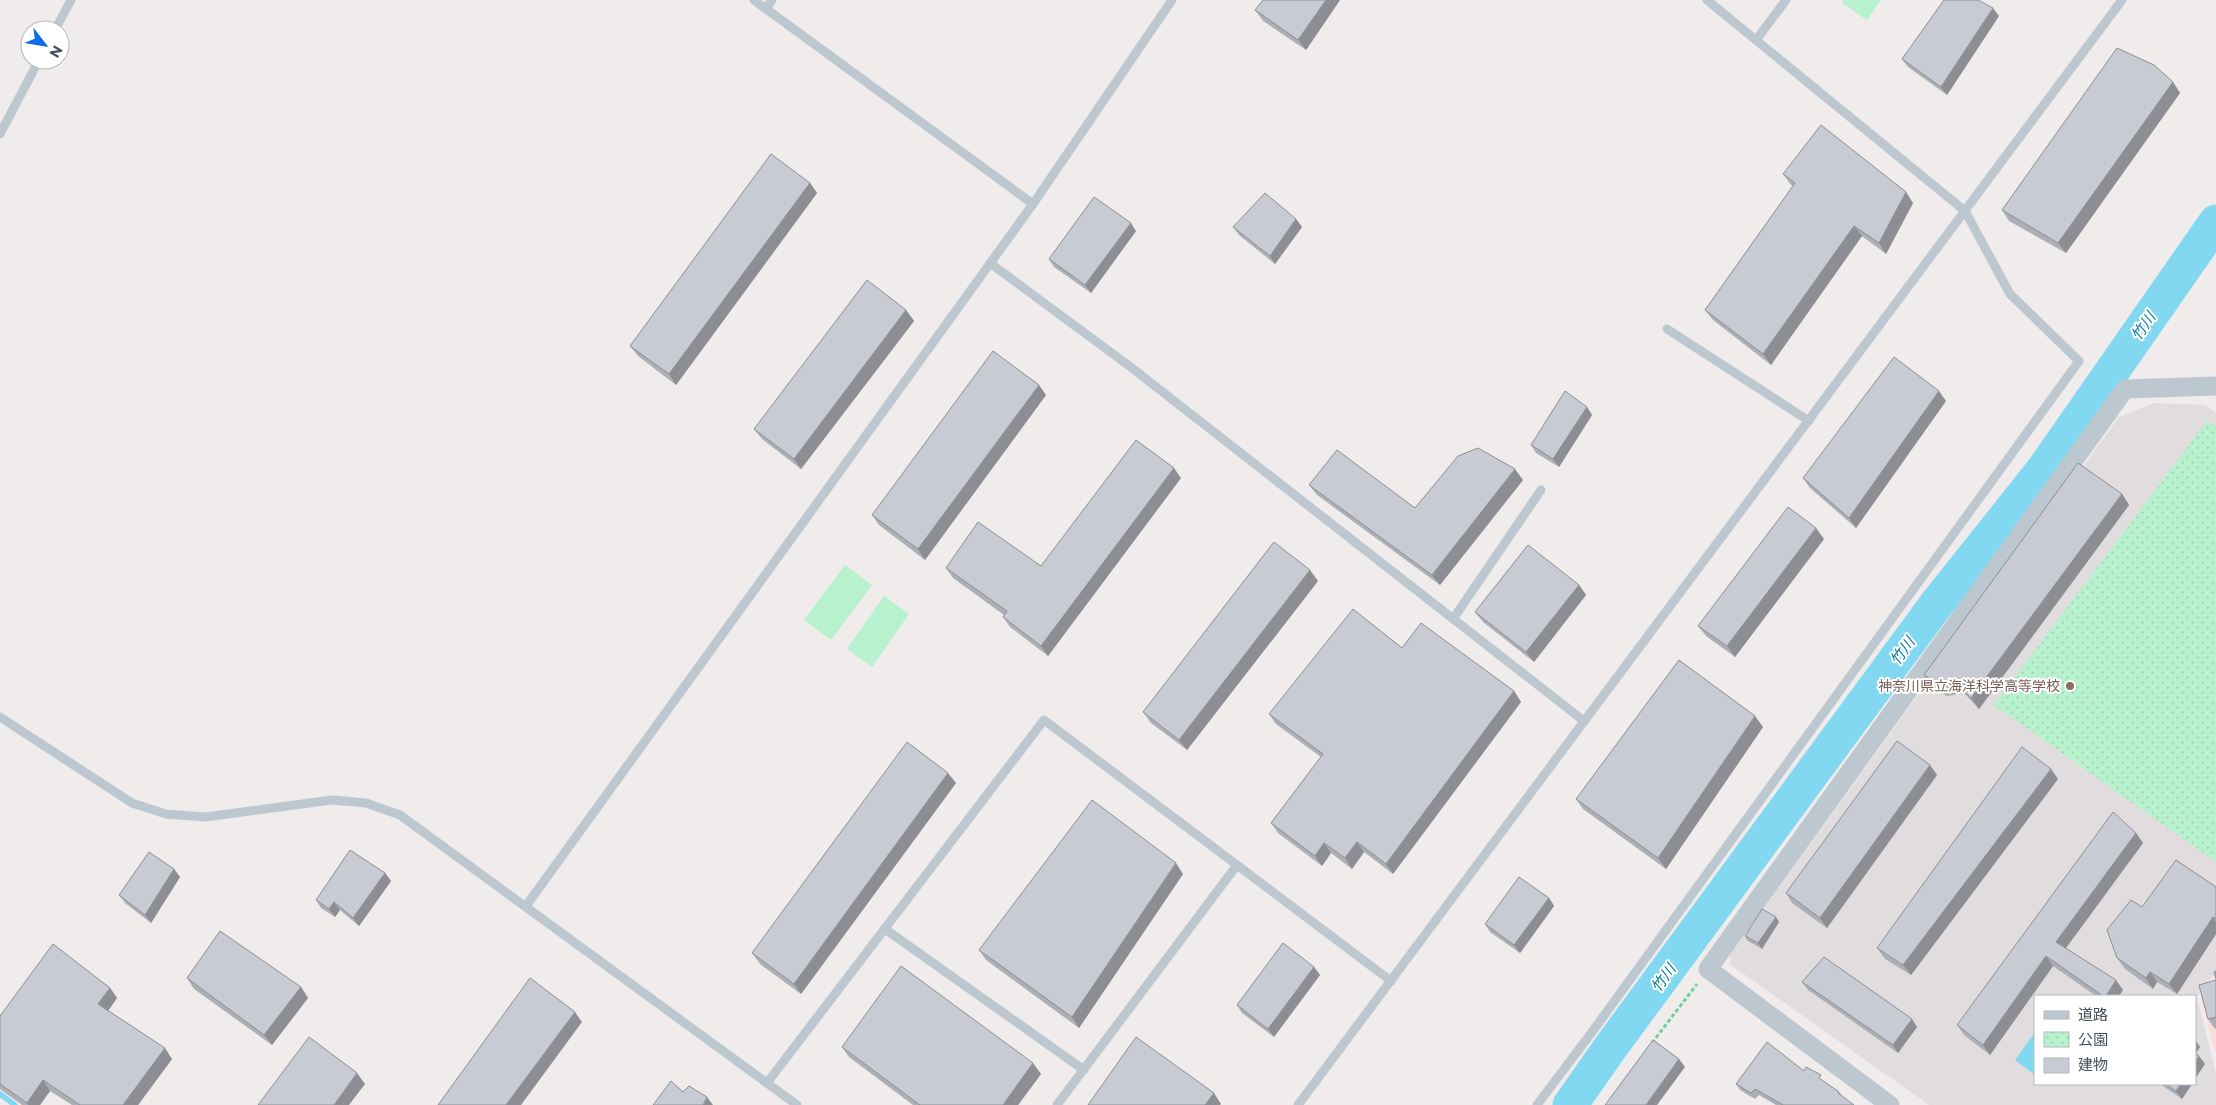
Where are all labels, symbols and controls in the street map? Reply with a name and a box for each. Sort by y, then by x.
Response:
north arrow [20,20,70,70]
text: N [46,42,67,61]
water label: 竹川 [2127,307,2161,344]
water label: 竹川 [1885,632,1920,669]
place label: 神奈川県立海洋科学高等学校 [1878,677,2060,695]
marker: 神奈川県立海洋科学高等学校 [2064,680,2076,692]
water label: 竹川 [1646,959,1681,996]
legend [2034,995,2196,1085]
text: 道路 [2078,1005,2108,1024]
text: 公園 [2078,1030,2108,1049]
text: 建物 [2078,1055,2108,1074]

